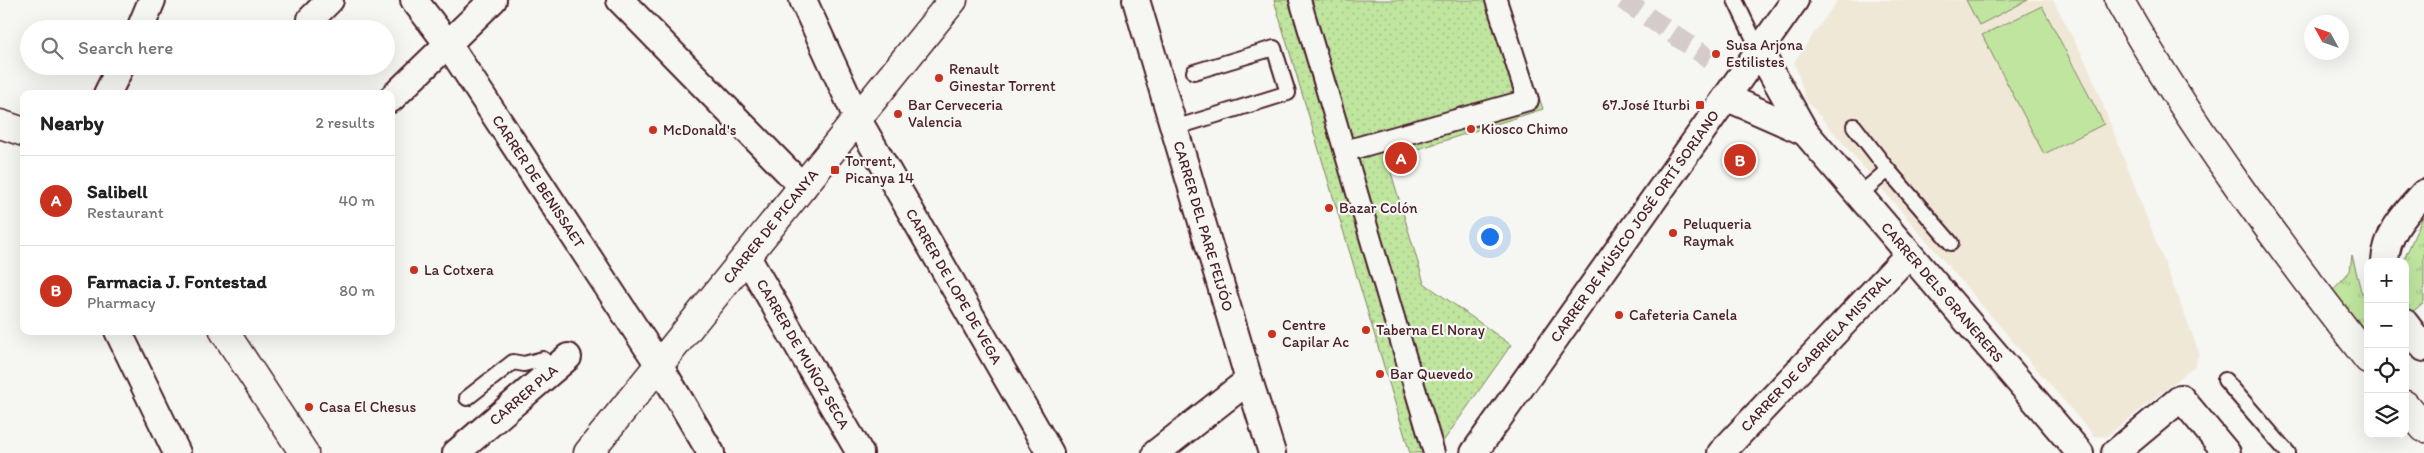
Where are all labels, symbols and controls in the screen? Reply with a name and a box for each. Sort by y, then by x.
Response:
north arrow [2304,15,2349,60]
search box [20,20,395,75]
icon: search [38,34,66,62]
text: Search here [78,36,173,59]
place label: Susa Arjona Estilistes [1726,36,1803,71]
marker: Susa Arjona Estilistes [1710,48,1722,60]
place label: Renault Ginestar Torrent [949,60,1056,95]
marker: Renault Ginestar Torrent [933,72,945,84]
place label: Bar Cerveceria Valencia [908,96,1003,131]
place label: 67.José Iturbi [1602,96,1690,114]
marker: 67.José Iturbi [1694,99,1706,111]
street label: CARRER DE MÚSICO JOSÉ ORTÍ SORIANO [1546,107,1723,346]
marker: Bar Cerveceria Valencia [892,108,904,120]
text: Nearby [40,110,104,135]
street label: CARRER DE BENISSAET [488,112,589,252]
text: 2 results [315,113,375,132]
place label: Kiosco Chimo [1481,120,1568,138]
place label: McDonald's [663,121,737,139]
marker: Kiosco Chimo [1465,123,1477,135]
marker: McDonald's [647,124,659,136]
street label: CARRER DEL PARE FEIJÓO [1169,139,1237,314]
pin: A [1385,139,1417,177]
pin: B [1724,141,1756,179]
place label: Torrent, Picanya 14 [845,152,914,187]
marker: Torrent, Picanya 14 [829,164,841,176]
street label: CARRER DE PICANYA [719,165,822,287]
text: Salibell [87,180,148,203]
text: A [51,191,61,210]
text: 40 m [338,191,375,210]
place label: Bazar Colón [1339,199,1418,217]
marker: Bazar Colón [1323,202,1335,214]
text: Restaurant [87,203,164,222]
street label: CARRER DE LOPE DE VEGA [902,205,1006,368]
place label: Peluqueria Raymak [1683,215,1752,250]
street label: CARRER DELS GRANERERS [1877,218,2007,366]
your location [1477,224,1503,250]
marker: Peluqueria Raymak [1667,227,1679,239]
map controls [2364,258,2409,438]
button: + [2364,258,2409,303]
place label: La Cotxera [424,261,494,279]
marker: La Cotxera [408,264,420,276]
text: Farmacia J. Fontestad [87,270,267,293]
street label: CARRER DE GABRIELA MISTRAL [1737,270,1895,435]
street label: CARRER DE MUÑOZ SECA [753,276,854,433]
text: B [51,281,61,300]
text: 80 m [339,281,375,300]
text: Pharmacy [87,293,155,312]
button: − [2364,303,2409,348]
place label: Cafeteria Canela [1629,306,1738,324]
marker: Cafeteria Canela [1613,309,1625,321]
place label: Centre Capilar Ac [1282,316,1349,351]
place label: Taberna El Noray [1376,321,1485,339]
marker: Taberna El Noray [1360,324,1372,336]
marker: Centre Capilar Ac [1266,328,1278,340]
button: locate [2364,348,2409,393]
street label: CARRER PLA [486,361,562,429]
place label: Bar Quevedo [1390,365,1473,383]
marker: Bar Quevedo [1374,368,1386,380]
button: layers [2364,393,2409,438]
place label: Casa El Chesus [319,398,416,416]
marker: Casa El Chesus [303,401,315,413]

